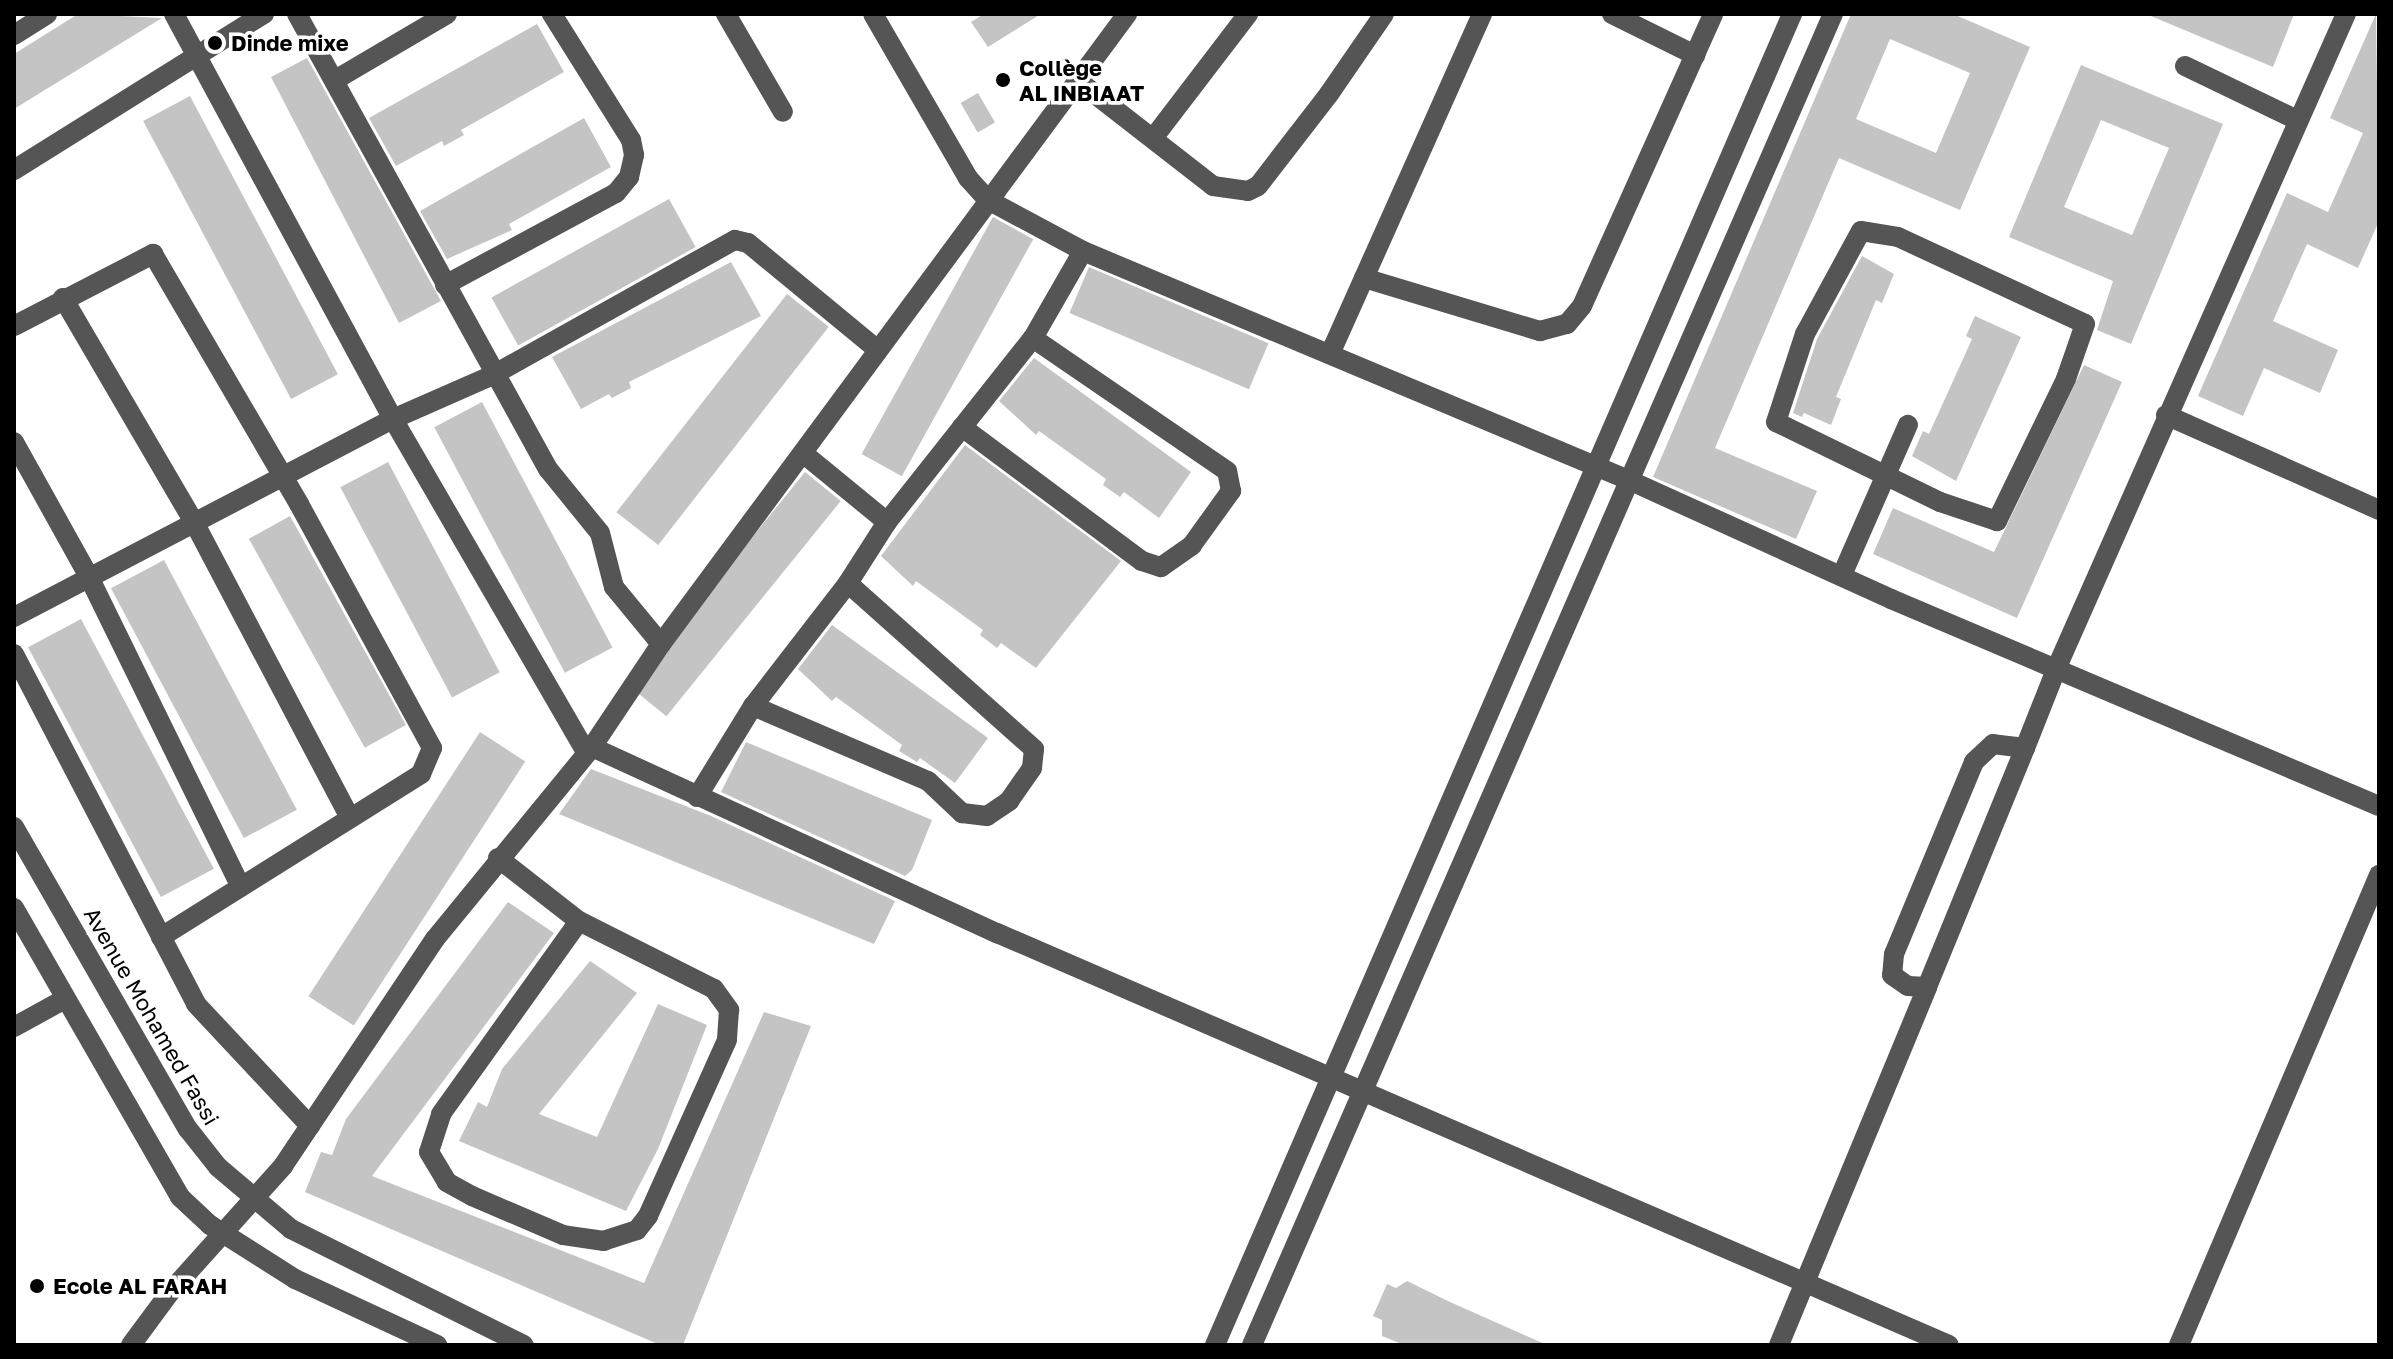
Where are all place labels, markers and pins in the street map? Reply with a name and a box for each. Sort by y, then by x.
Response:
place label: Dinde mixe [231,30,349,56]
marker: Dinde mixe [206,34,224,52]
place label: Collège AL INBIAAT [1019,54,1144,106]
marker: Collège AL INBIAAT [994,71,1012,89]
place label: Ecole AL FARAH [53,1273,227,1299]
marker: Ecole AL FARAH [28,1277,46,1295]

